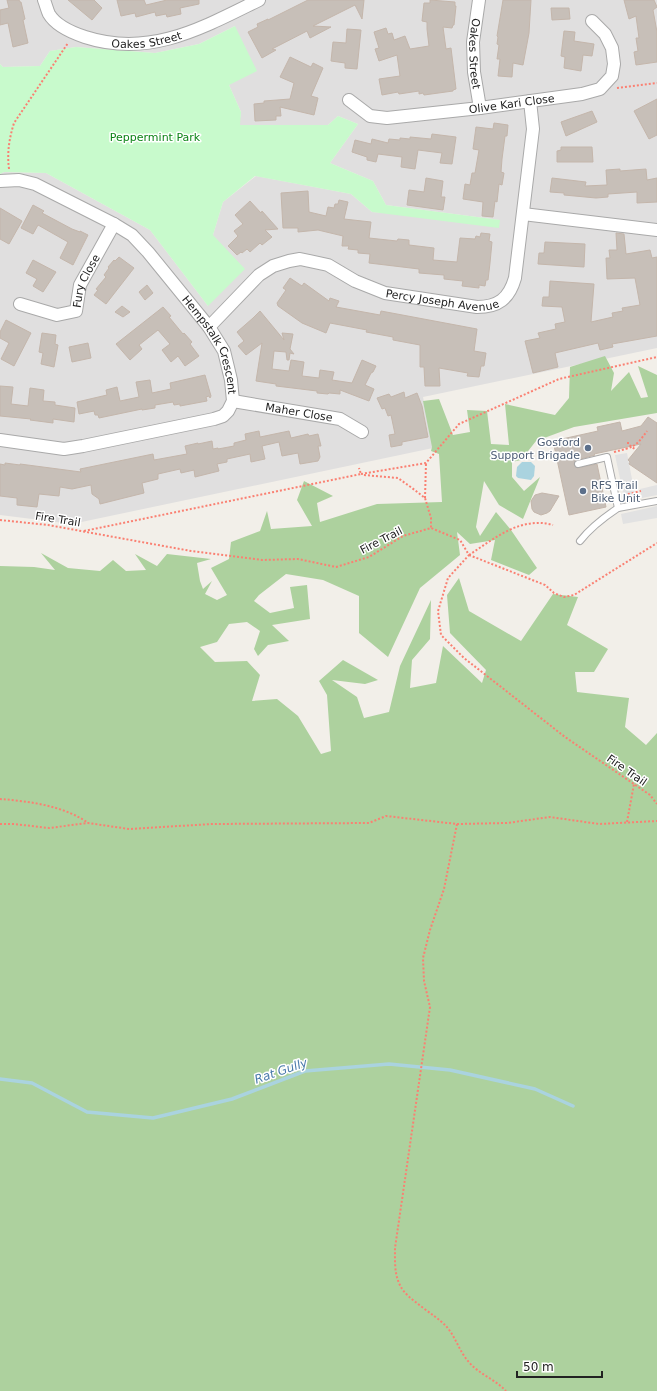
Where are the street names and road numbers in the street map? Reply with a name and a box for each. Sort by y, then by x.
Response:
street label: Oakes Street [466,17,483,91]
street label: Oakes Street [111,29,184,51]
street label: Olive Kari Close [468,92,556,116]
street label: Fury Close [71,252,103,309]
street label: Percy Joseph Avenue [385,287,501,314]
street label: Hempstalk Crescent [179,293,238,396]
street label: Maher Close [264,401,334,425]
street label: Fire Trail [34,510,81,529]
street label: Fire Trail [358,524,404,557]
street label: Fire Trail [604,752,649,789]

